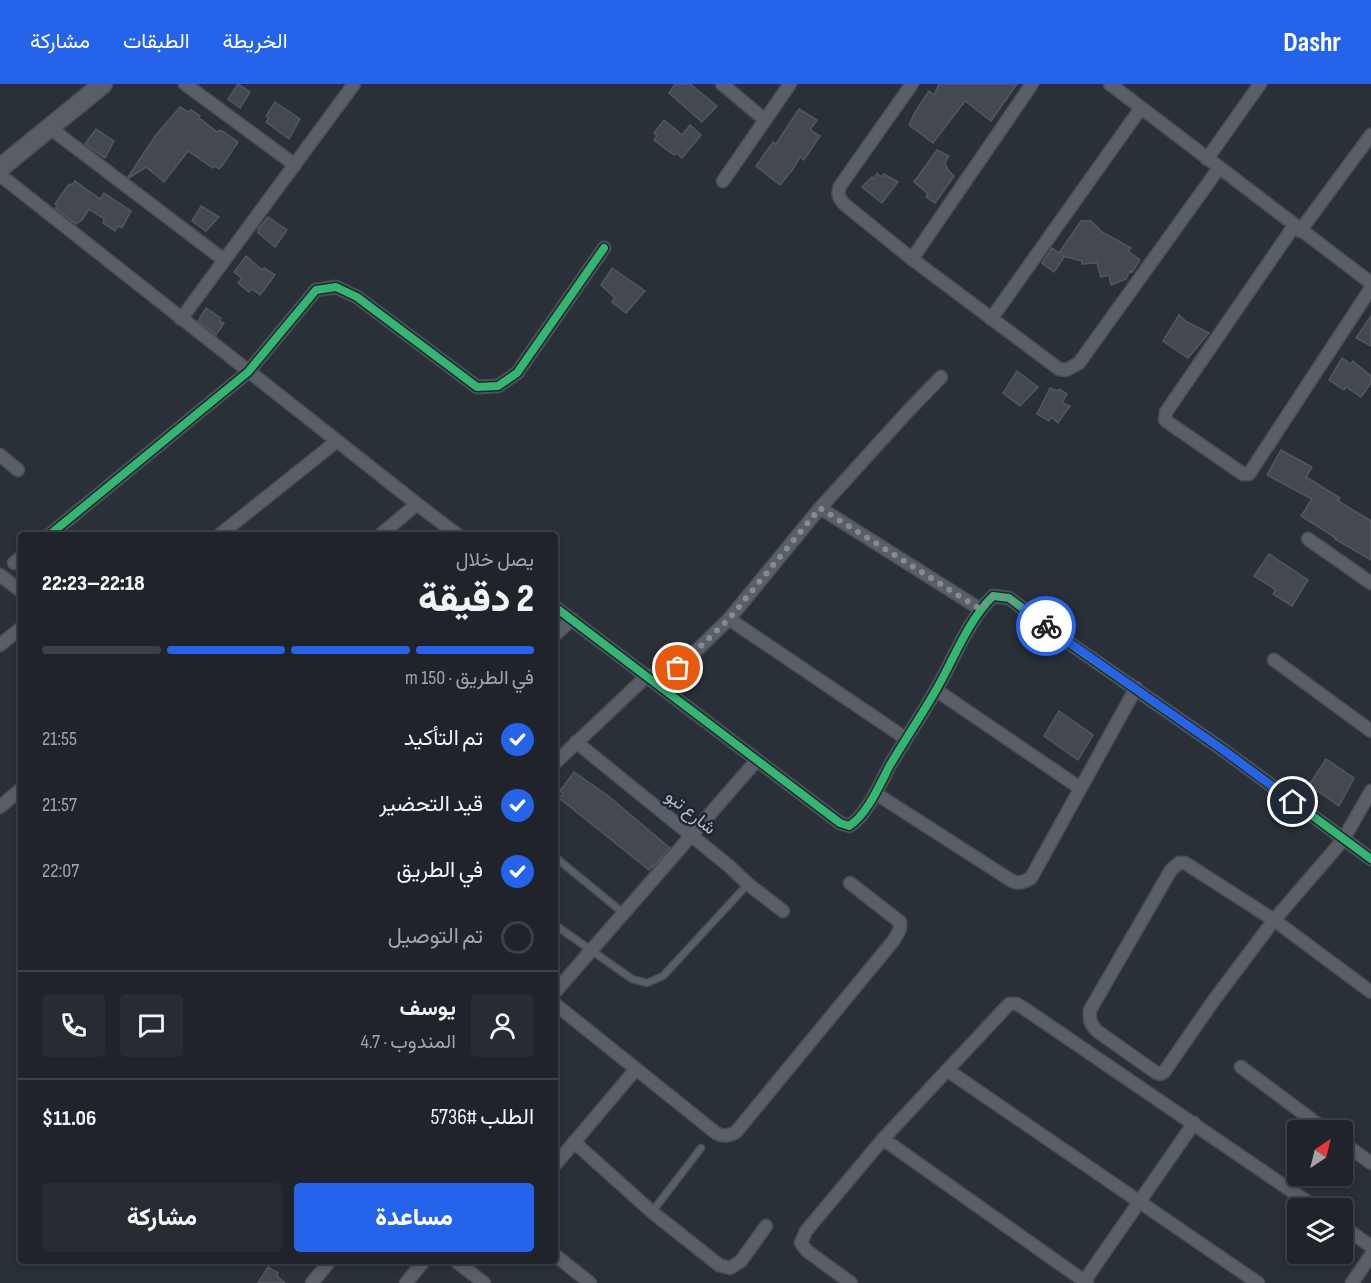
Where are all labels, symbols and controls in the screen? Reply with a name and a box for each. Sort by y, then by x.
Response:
text: Dashr [1283,26,1341,59]
text: مشاركة [30,29,90,54]
text: الطبقات [123,29,190,54]
text: الخريطة [223,29,288,54]
text: يصل خلال [456,548,534,572]
text: 22:18–22:23 [42,570,145,597]
text: 2 دقيقة [418,576,534,623]
courier [1016,596,1076,656]
icon: bike [1030,610,1063,643]
pin [652,642,703,693]
icon: bag [661,651,694,684]
text: في الطريق · 150 m [405,666,534,690]
icon: check [501,723,534,756]
text: تم التأكيد [404,725,483,752]
text: 21:55 [42,727,77,751]
pin [1267,776,1318,827]
icon: home [1276,785,1309,818]
street label: شارع تبو [661,786,720,840]
icon: check [501,789,534,822]
text: قيد التحضير [379,791,483,818]
text: 21:57 [42,793,77,817]
icon: check [501,855,534,888]
text: في الطريق [397,857,483,884]
text: 22:07 [42,859,79,883]
text: تم التوصيل [388,923,483,950]
button: phone [42,994,105,1057]
button: chat [120,994,183,1057]
button: person [471,994,534,1057]
text: يوسف [400,995,456,1022]
text: المندوب · 4.7 [361,1030,456,1054]
text: الطلب #5736 [430,1104,534,1131]
text: $11.06 [42,1105,96,1132]
north arrow [1287,1120,1353,1186]
map controls [1287,1120,1353,1264]
button: مشاركة [42,1183,282,1252]
button: مساعدة [294,1183,534,1252]
button: layers [1287,1198,1353,1264]

